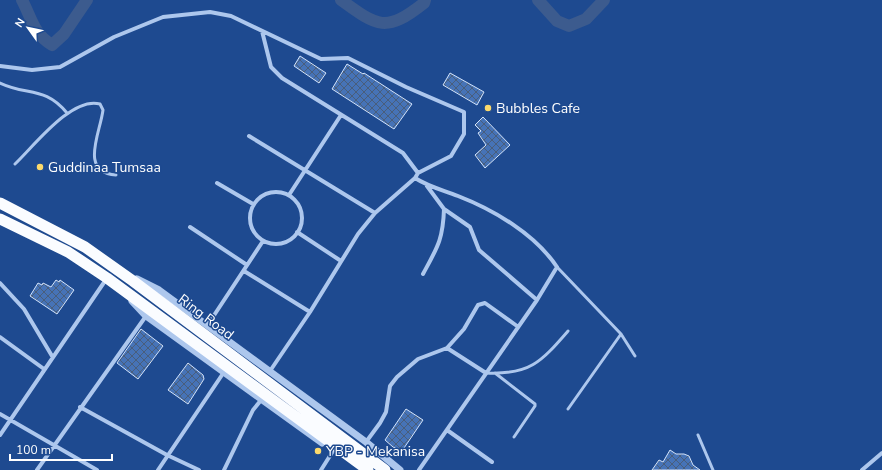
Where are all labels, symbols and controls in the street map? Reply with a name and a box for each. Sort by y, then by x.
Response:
north arrow [8,8,48,48]
text: N [12,15,29,30]
place label: Bubbles Cafe [496,99,580,118]
marker: Bubbles Cafe [483,103,493,113]
place label: Guddinaa Tumsaa [48,158,161,177]
marker: Guddinaa Tumsaa [35,162,45,172]
street label: Ring Road [174,290,238,344]
scale bar [10,436,112,462]
text: 100 m [16,442,51,458]
place label: YBP - Mekanisa [325,442,425,461]
marker: YBP - Mekanisa [313,446,323,456]

